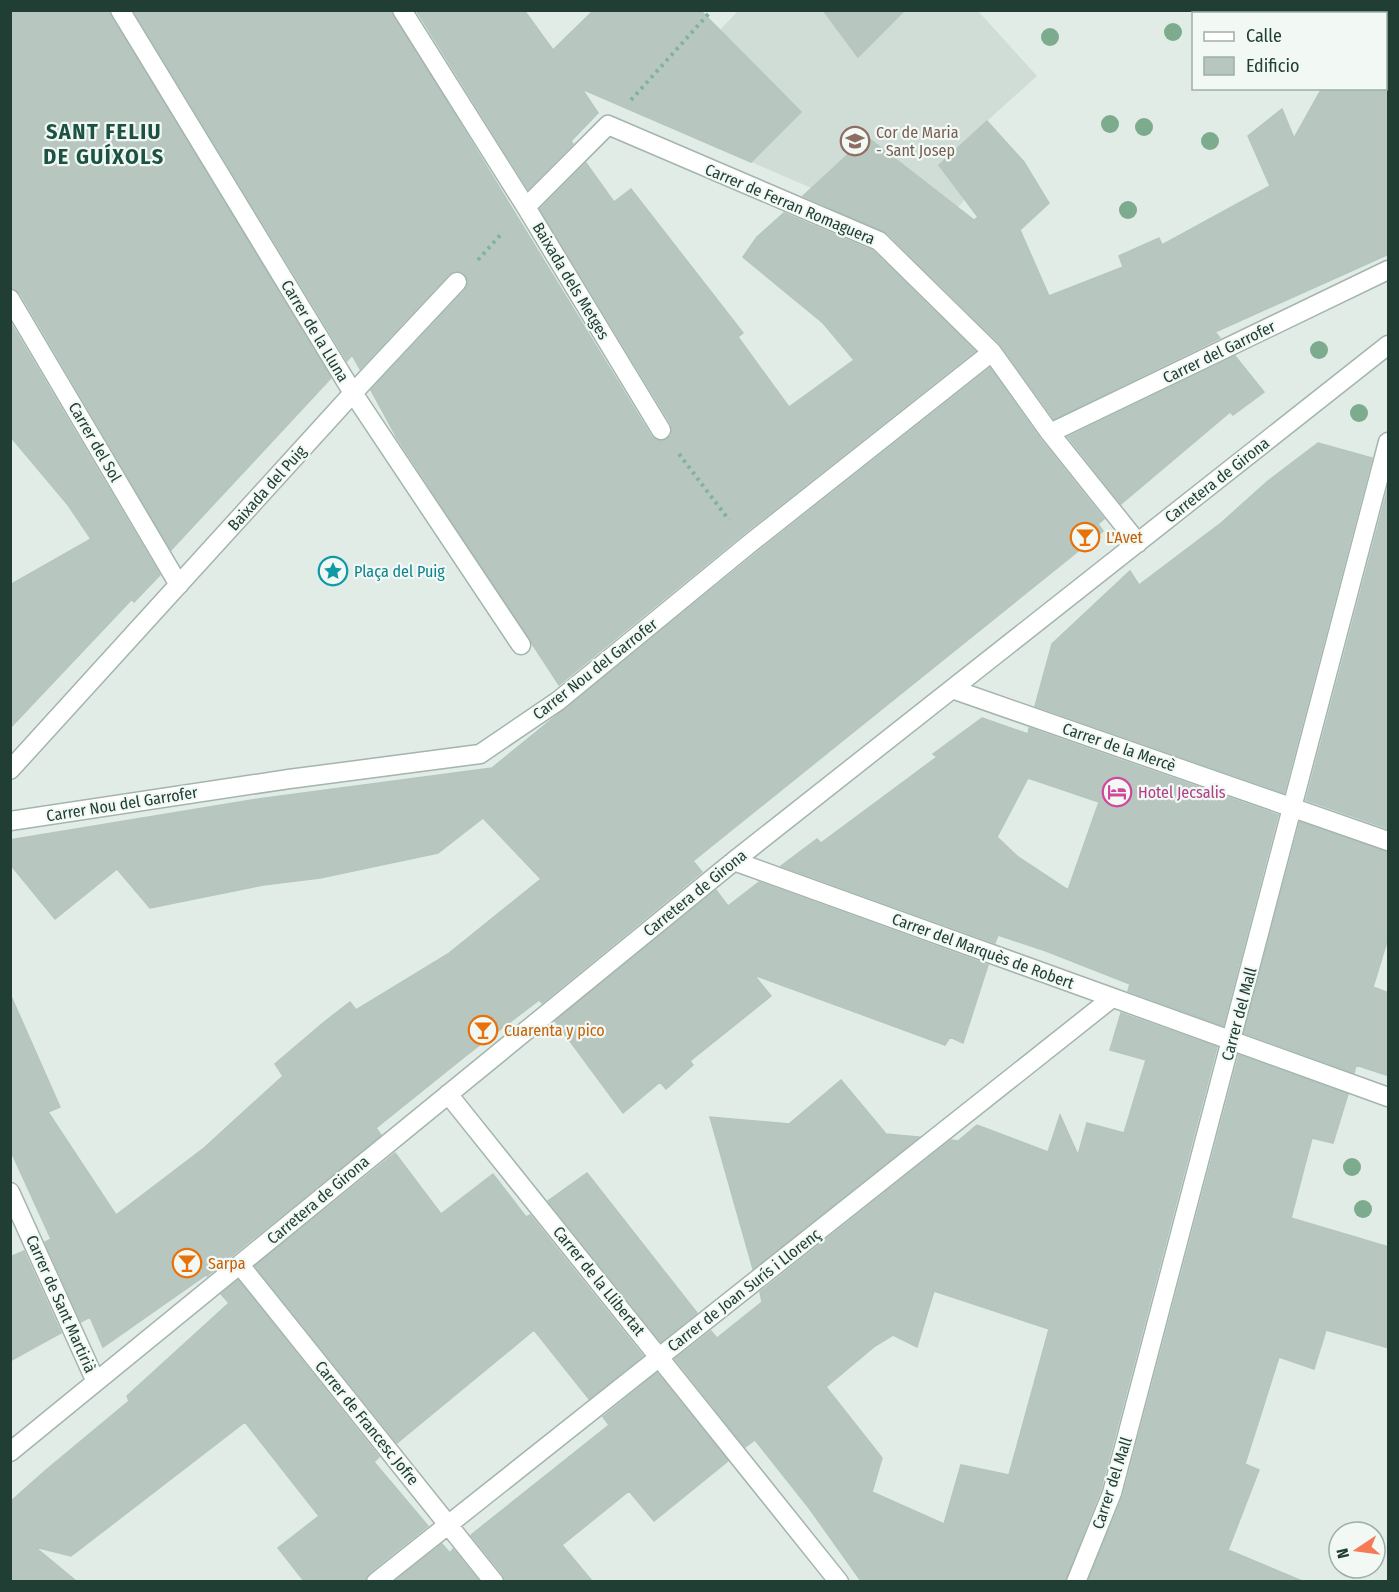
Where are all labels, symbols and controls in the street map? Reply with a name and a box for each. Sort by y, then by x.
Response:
legend [1192,12,1387,90]
text: Calle [1246,25,1282,47]
text: Edificio [1246,55,1299,77]
district label: SANT FELIU DE GUÍXOLS [43,118,165,170]
place label: Cor de Maria - Sant Josep [876,123,959,160]
school or university icon: Cor de Maria - Sant Josep [839,125,871,157]
street label: Carrer de Ferran Romaguera [702,160,878,248]
street label: Baixada dels Metges [529,219,613,343]
street label: Carrer de la Lluna [277,277,353,386]
street label: Carrer del Garrofer [1160,316,1279,387]
street label: Carrer del Sol [65,399,125,485]
street label: Carretera de Girona [1161,433,1273,527]
street label: Baixada del Puig [224,441,310,534]
bar icon: L'Avet [1069,521,1101,553]
place label: L'Avet [1106,528,1144,547]
place icon: Plaça del Puig [317,555,349,587]
place label: Plaça del Puig [354,562,445,581]
street label: Carrer Nou del Garrofer [529,614,661,724]
street label: Carrer de la Mercè [1060,719,1178,775]
hotel icon: Hotel Jecsalis [1101,776,1133,808]
street label: Carrer Nou del Garrofer [45,783,199,825]
place label: Hotel Jecsalis [1138,783,1226,802]
street label: Carretera de Girona [640,845,751,940]
street label: Carrer del Marquès de Robert [889,909,1077,993]
street label: Carrer del Mall [1217,965,1261,1063]
bar icon: Cuarenta y pico [467,1014,499,1046]
place label: Cuarenta y pico [504,1021,605,1040]
street label: Carretera de Girona [263,1152,373,1248]
street label: Carrer de la Llibertat [549,1223,649,1340]
street label: Carrer de Joan Surís i Llorenç [664,1224,824,1356]
street label: Carrer de Sant Martirià [22,1232,100,1376]
bar icon: Sarpa [171,1247,203,1279]
place label: Sarpa [208,1254,246,1273]
street label: Carrer de Francesc Jofre [311,1357,423,1489]
street label: Carrer del Mall [1088,1435,1136,1531]
north arrow [1327,1520,1387,1580]
text: N [1333,1546,1353,1560]

